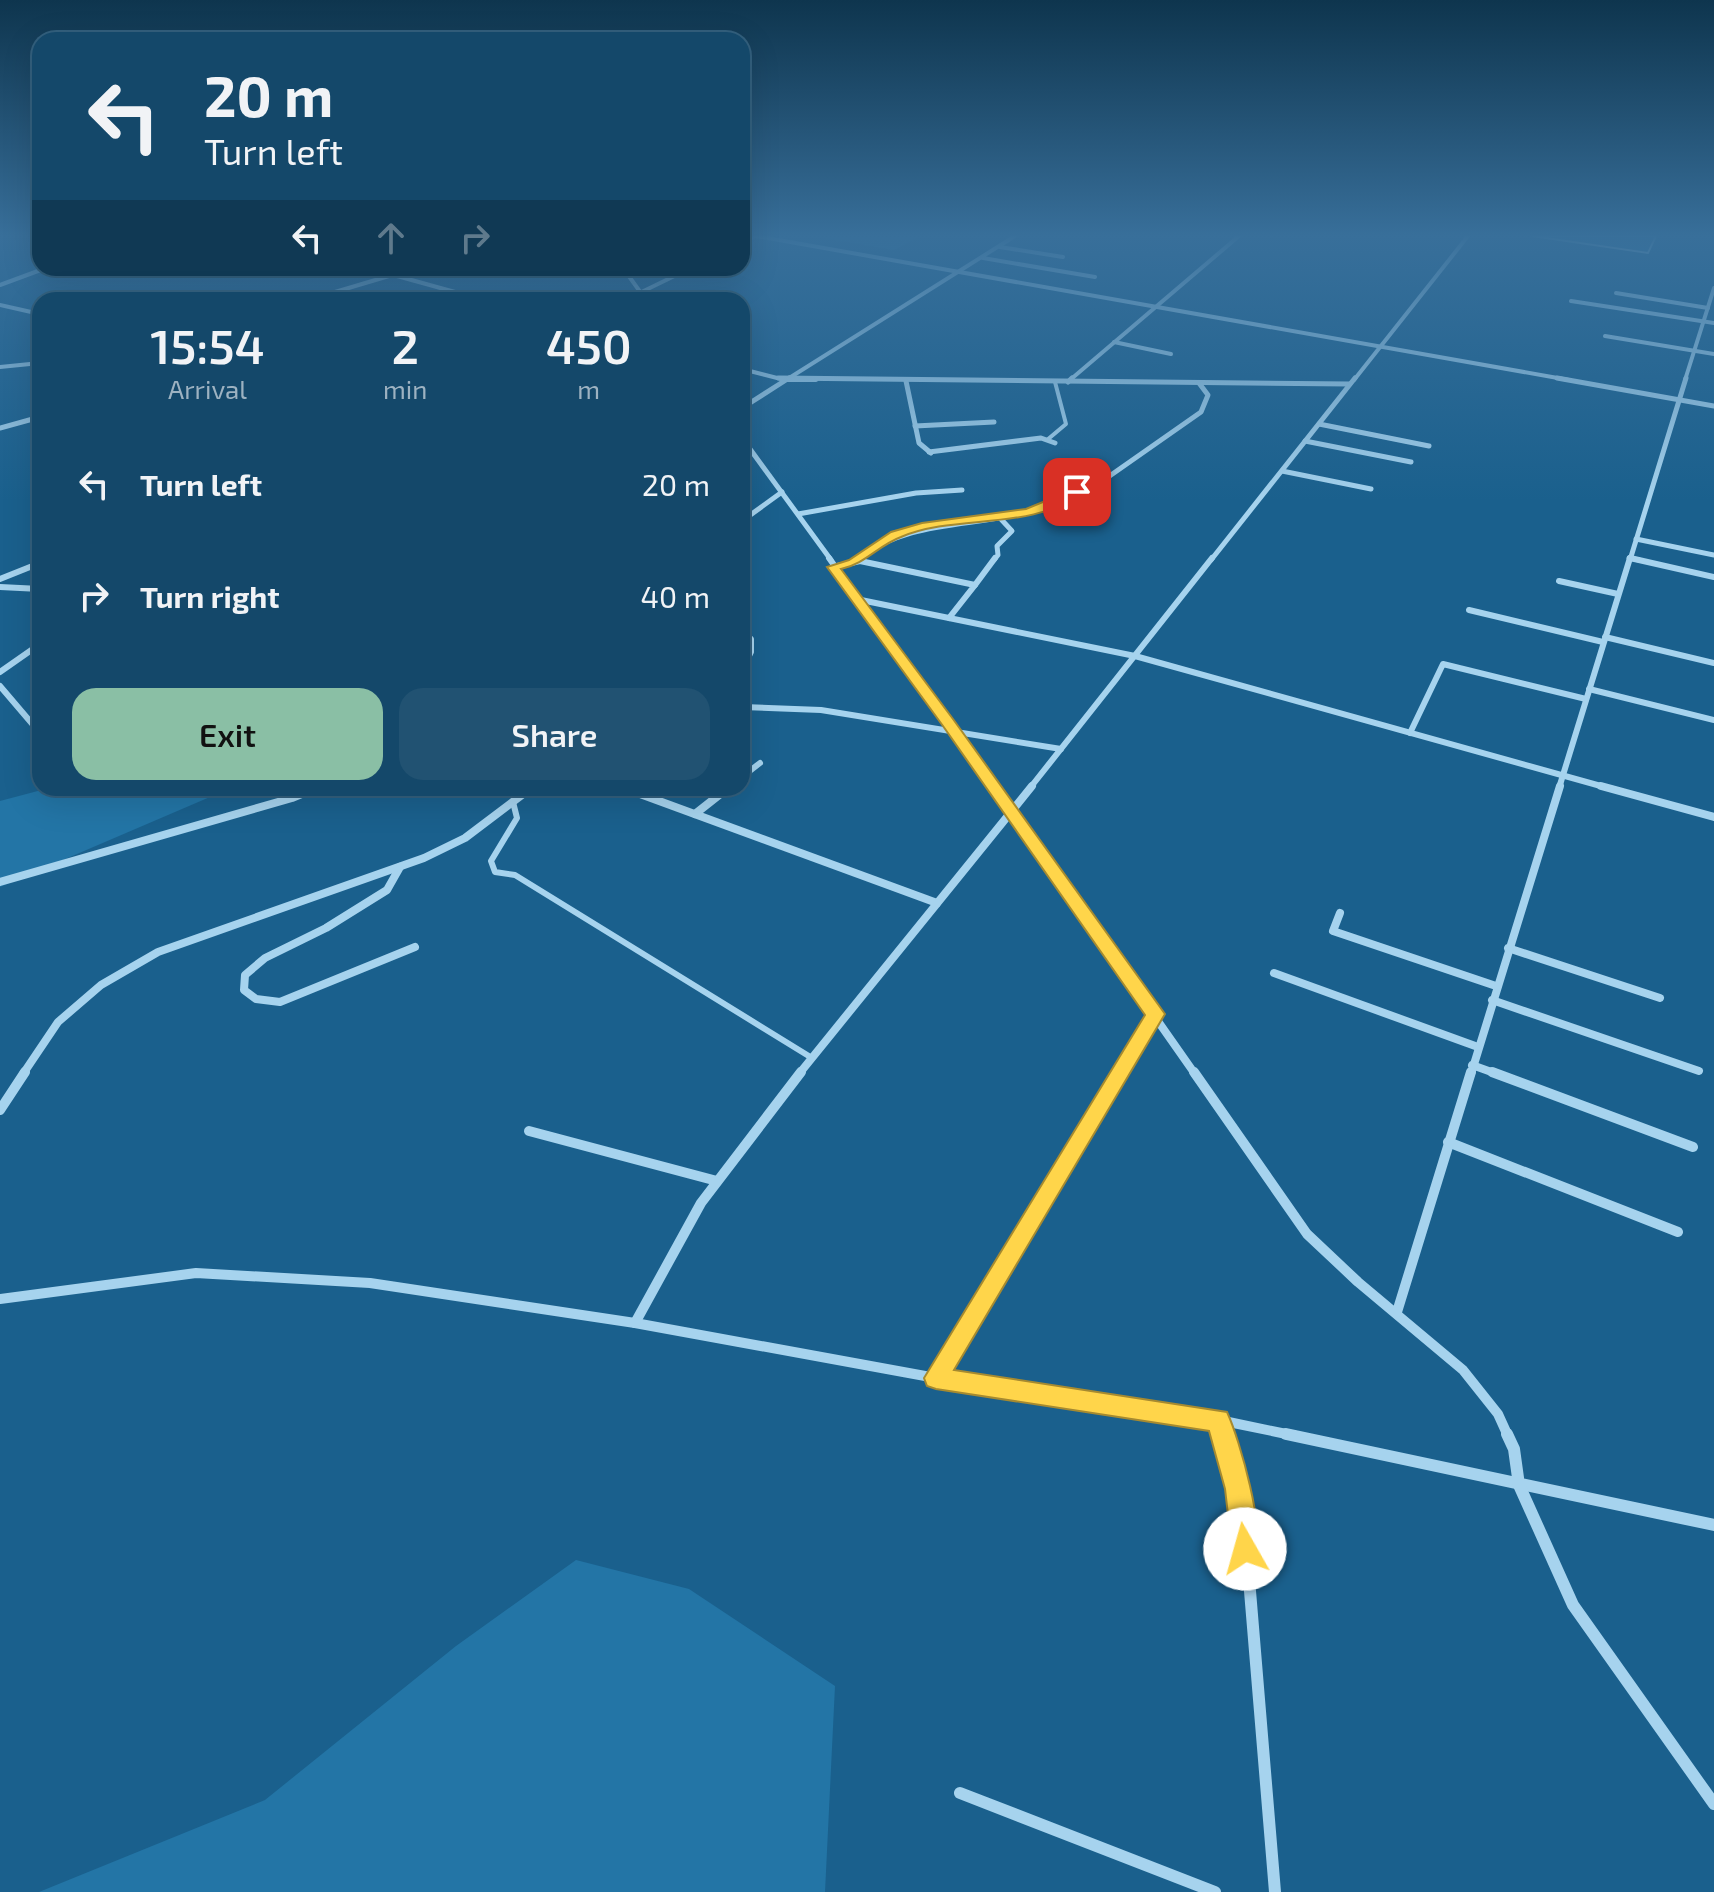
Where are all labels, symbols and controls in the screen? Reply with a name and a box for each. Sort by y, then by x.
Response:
text: 20 m [204,61,333,128]
icon: left [72,64,176,168]
text: Turn left [204,129,343,172]
icon: left [285,216,329,260]
icon: ahead [369,216,413,260]
icon: right [453,216,497,260]
text: 15:54 [150,316,265,374]
text: 2 [391,316,419,374]
text: 450 [546,316,632,374]
text: Arrival [168,373,247,404]
text: min [383,373,427,404]
text: m [577,373,600,404]
pin [1043,458,1111,526]
icon: left [72,462,116,506]
text: Turn left [140,466,262,502]
text: 20 m [642,466,710,502]
icon: arrive [1055,470,1099,514]
icon: right [72,574,116,618]
text: Turn right [140,578,280,614]
text: 40 m [640,578,710,614]
button: Exit [72,688,383,780]
button: Share [399,688,710,780]
position arrow [1203,1507,1287,1591]

